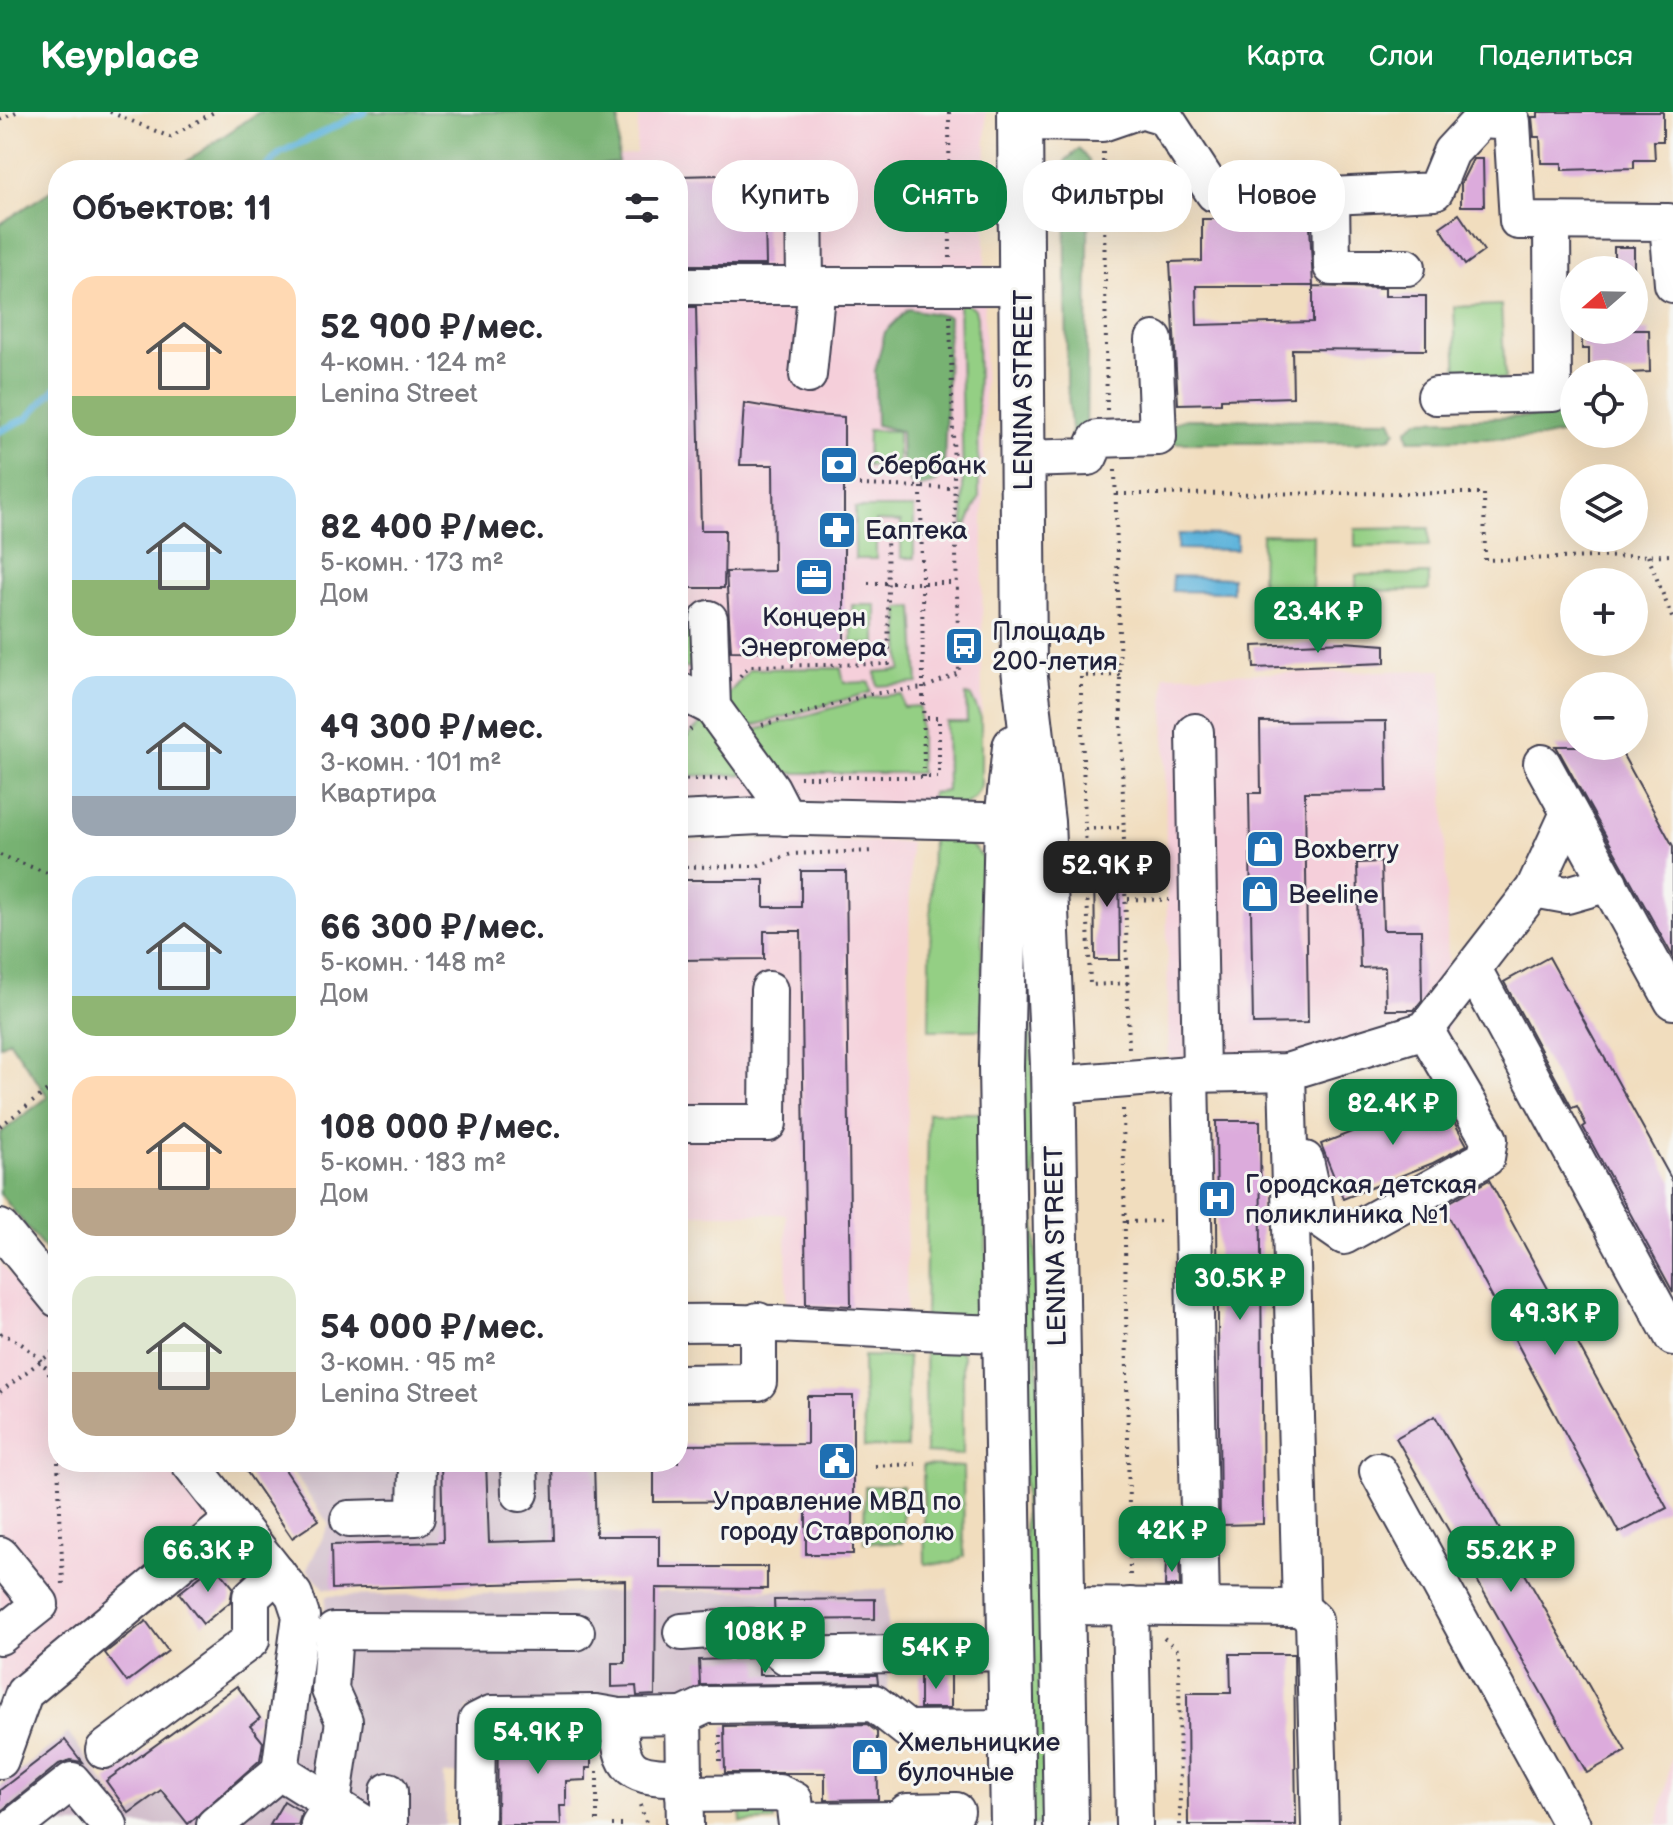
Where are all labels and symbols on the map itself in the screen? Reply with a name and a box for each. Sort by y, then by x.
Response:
north arrow [1560,256,1648,344]
street label: LENINA STREET [1009,289,1040,490]
bank icon: Сбербанк [818,444,860,486]
place label: Сбербанк [867,451,986,482]
pharmacy icon: Еаптека [816,509,858,551]
place label: Еаптека [865,516,968,547]
office icon: Концерн Энергомера [793,556,835,598]
pin: 23.4K ₽ [1244,587,1392,655]
place label: Концерн Энергомера [741,603,887,664]
place label: Площадь 200-летия [992,617,1118,678]
bus stop icon: Площадь 200-летия [943,625,985,667]
shop icon: Boxberry [1244,828,1286,870]
place label: Boxberry [1293,835,1399,866]
pin: 52.9K ₽ [1033,841,1181,909]
shop icon: Beeline [1239,873,1281,915]
place label: Beeline [1288,880,1379,911]
pin: 82.4K ₽ [1319,1079,1467,1147]
street label: LENINA STREET [1039,1145,1074,1347]
place label: Городская детская поликлиника №1 [1245,1170,1477,1231]
hospital icon: Городская детская поликлиника №1 [1196,1178,1238,1220]
pin: 30.5K ₽ [1166,1254,1314,1322]
pin: 49.3K ₽ [1481,1289,1629,1357]
public building icon: Управление МВД по городу Ставрополю [816,1440,858,1482]
place label: Управление МВД по городу Ставрополю [713,1487,961,1548]
pin: 42K ₽ [1116,1506,1228,1574]
pin: 66.3K ₽ [134,1526,282,1594]
pin: 55.2K ₽ [1437,1526,1585,1594]
pin: 108K ₽ [700,1607,830,1675]
pin: 54K ₽ [880,1623,992,1691]
pin: 54.9K ₽ [464,1708,612,1776]
place label: Хмельницкие булочные [898,1728,1060,1789]
shop icon: Хмельницкие булочные [849,1736,891,1778]

